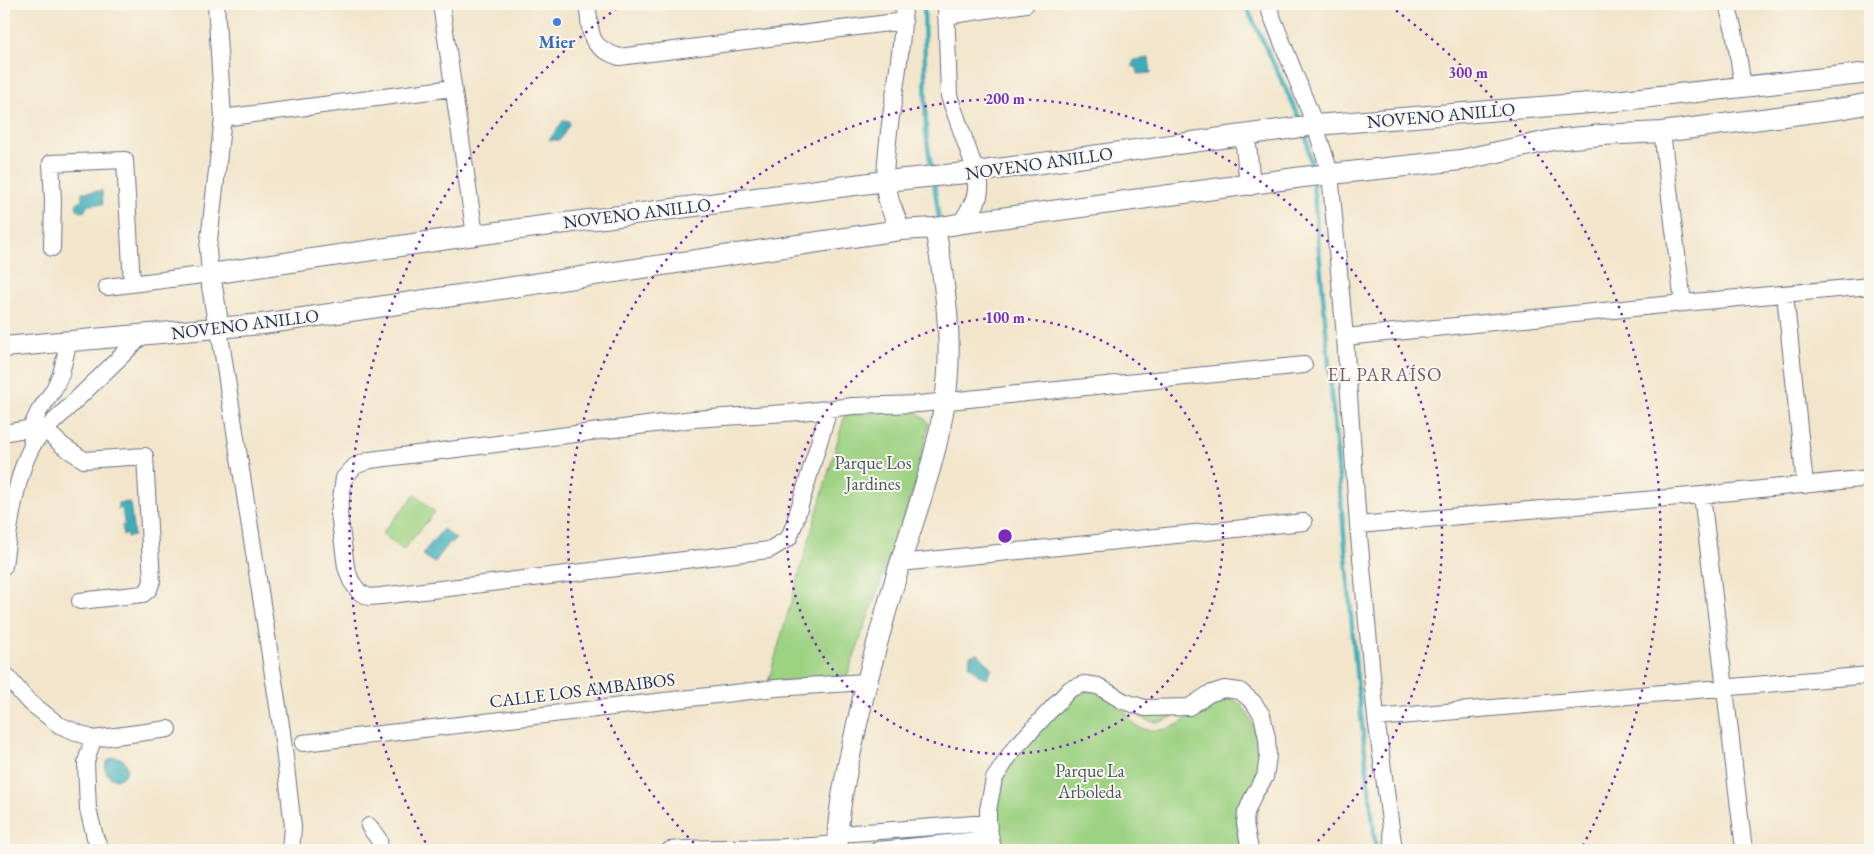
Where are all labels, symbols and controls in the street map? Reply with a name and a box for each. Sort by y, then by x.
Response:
marker: Mier [551,16,563,28]
place label: Mier [539,30,576,53]
text: 300 m [1448,63,1488,82]
text: 200 m [985,89,1025,108]
street label: NOVENO ANILLO [1366,97,1516,133]
street label: NOVENO ANILLO [964,141,1114,185]
street label: NOVENO ANILLO [562,193,712,233]
street label: NOVENO ANILLO [170,304,320,344]
text: 100 m [985,308,1025,327]
district label: EL PARAÍSO [1328,362,1442,387]
park label: Parque Los Jardines [835,451,912,495]
centre of rings [996,527,1014,545]
street label: CALLE LOS AMBAIBOS [488,667,676,713]
park label: Parque La Arboleda [1055,759,1126,803]

